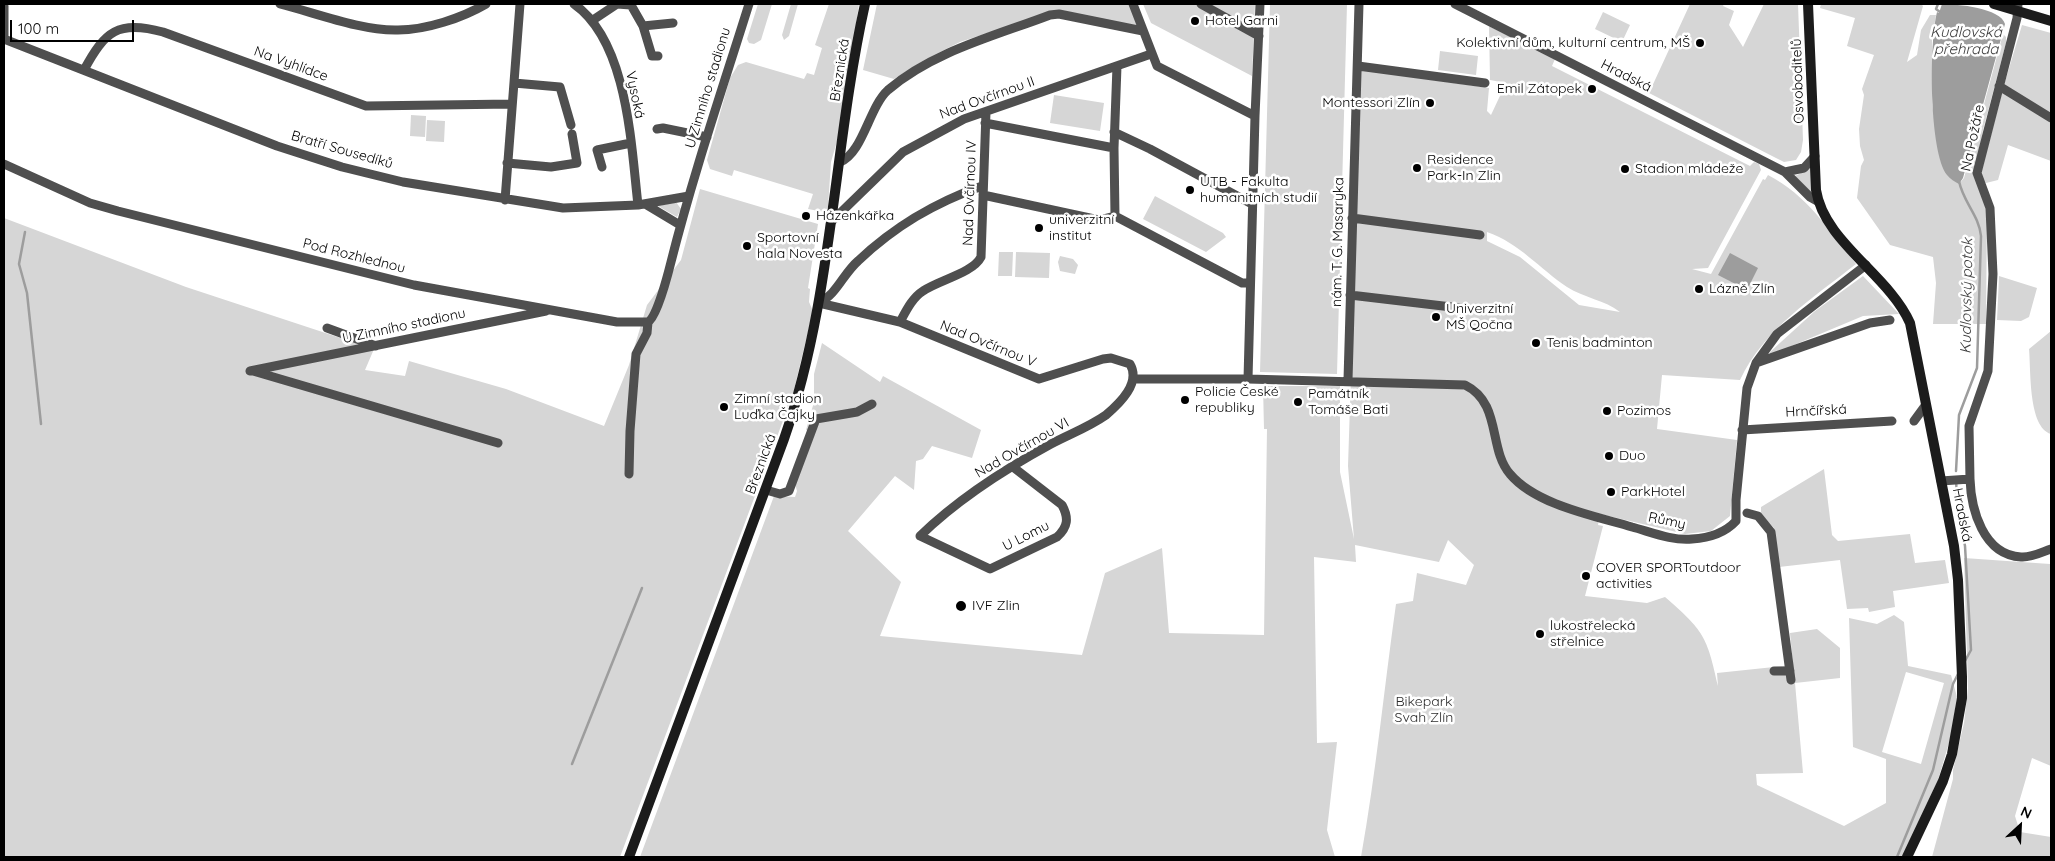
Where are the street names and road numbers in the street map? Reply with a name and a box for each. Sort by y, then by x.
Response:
street label: U Zimního stadionu [682,25,734,151]
street label: Březnická [827,37,853,103]
street label: Osvoboditelů [1788,38,1808,124]
street label: Na Vyhlídce [252,43,330,85]
street label: Hradská [1598,56,1654,96]
street label: Vysoká [622,70,648,120]
street label: Nad Ovčírnou II [937,73,1037,123]
street label: Na Požáře [1958,103,1988,173]
street label: Bratří Sousedíků [289,127,395,173]
street label: Nad Ovčírnou IV [960,140,980,246]
street label: nám. T. G. Masaryka [1328,177,1348,307]
street label: Pod Rozhlednou [301,235,407,277]
street label: U Zimního stadionu [341,305,467,347]
street label: Nad Ovčírnou V [937,317,1039,371]
street label: Hrnčířská [1785,401,1847,421]
street label: Nad Ovčírnou VI [972,414,1072,482]
street label: Březnická [742,431,780,497]
street label: Hradská [1949,487,1975,543]
street label: Růmy [1647,509,1687,533]
street label: U Lomu [1000,517,1052,555]

